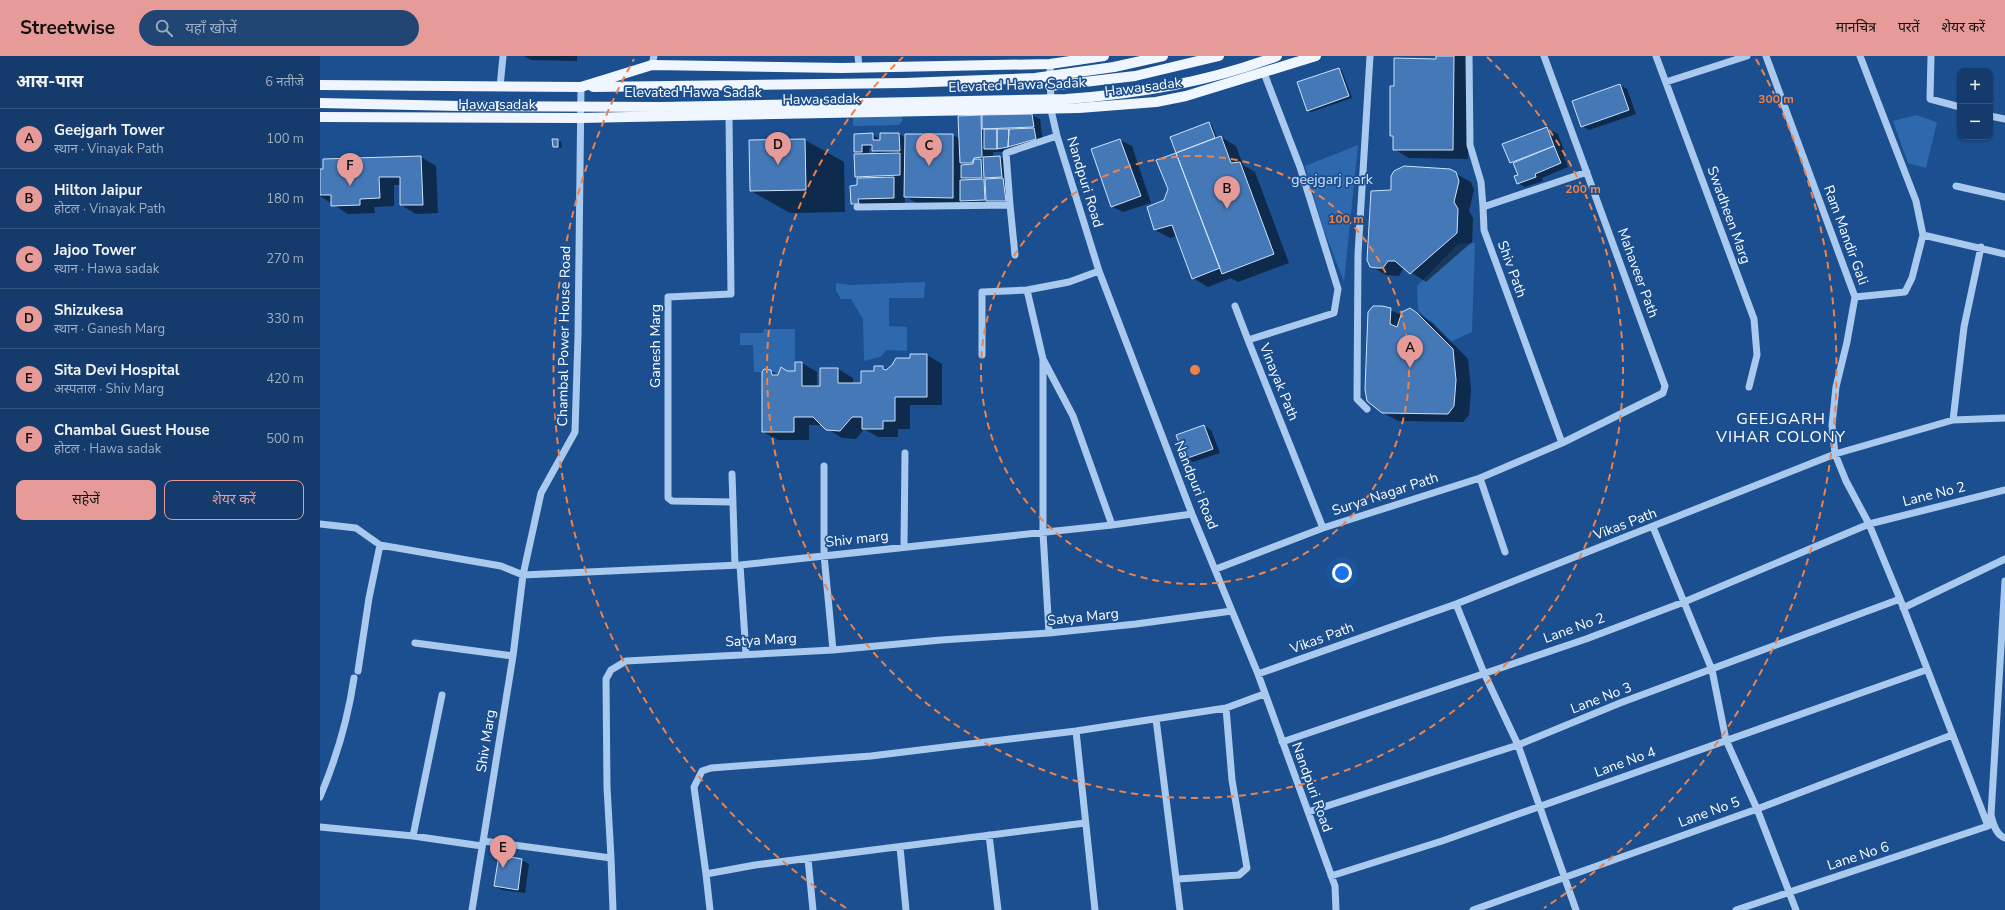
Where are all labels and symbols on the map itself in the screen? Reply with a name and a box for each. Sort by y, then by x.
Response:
street label: Elevated Hawa Sadak [948,73,1087,97]
street label: Hawa sadak [1103,73,1184,101]
street label: Elevated Hawa Sadak [624,83,763,102]
street label: Hawa sadak [782,89,861,109]
text: 300 m [1758,91,1794,107]
street label: Hawa sadak [458,95,537,114]
pin: D [765,132,791,165]
pin: C [916,133,942,166]
street label: Nandpuri Road [1062,134,1108,230]
pin: F [337,153,363,186]
street label: Swadheen Marg [1703,164,1755,266]
park label: geejgarj park [1291,170,1374,189]
pin: B [1214,176,1240,209]
text: 200 m [1565,181,1601,197]
street label: Ram Mandir Gali [1819,183,1873,287]
text: 100 m [1328,211,1364,227]
street label: Mahaveer Path [1613,226,1663,320]
street label: Shiv Path [1493,238,1531,300]
street label: Chambal Power House Road [553,245,575,427]
street label: Ganesh Marg [646,304,665,388]
pin: A [1397,335,1423,368]
street label: Vinayak Path [1254,339,1303,424]
centre of rings [1188,363,1202,377]
district label: GEEJGARH VIHAR COLONY [1715,408,1846,448]
street label: Nandpuri Road [1170,438,1222,532]
street label: Surya Nagar Path [1329,468,1441,520]
street label: Lane No 2 [1901,477,1967,511]
street label: Vikas Path [1590,503,1659,545]
street label: Shiv marg [825,526,889,552]
your location [1332,563,1352,583]
street label: Satya Marg [1046,604,1120,630]
street label: Lane No 2 [1541,608,1607,648]
street label: Vikas Path [1287,618,1356,659]
street label: Satya Marg [725,629,797,651]
street label: Lane No 3 [1568,678,1634,718]
street label: Shiv Marg [472,708,500,774]
street label: Nandpuri Road [1287,739,1337,835]
street label: Lane No 4 [1592,742,1658,782]
street label: Lane No 5 [1676,792,1742,832]
pin: E [490,835,516,868]
street label: Lane No 6 [1825,837,1891,875]

